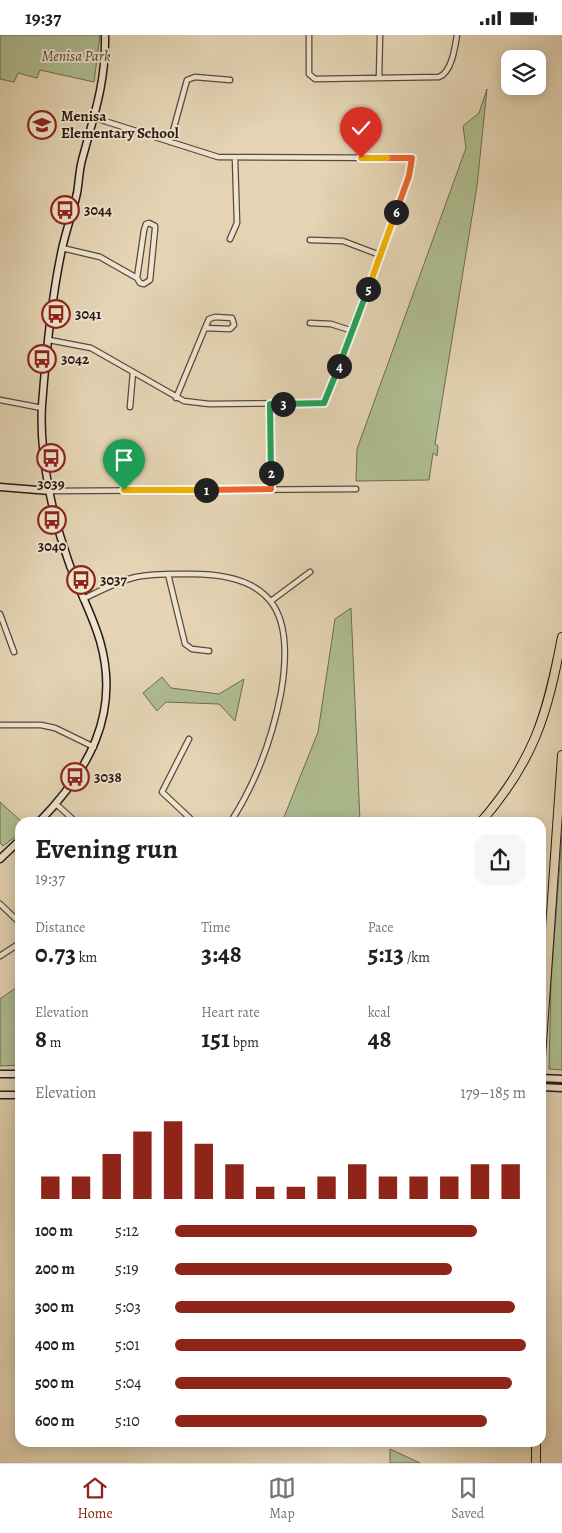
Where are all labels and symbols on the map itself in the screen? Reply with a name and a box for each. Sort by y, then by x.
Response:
park label: Menisa Park [41,46,111,66]
place label: Menisa Elementary School [61,106,179,143]
pin [340,107,382,158]
school or university icon: Menisa Elementary School [27,110,57,140]
bus stop icon: 3044 [50,195,80,225]
pin: 6 [384,199,408,225]
place label: 3044 [84,200,112,220]
pin: 5 [356,277,380,301]
bus stop icon: 3041 [41,299,71,329]
place label: 3041 [75,304,102,324]
bus stop icon: 3042 [27,344,57,374]
place label: 3042 [61,349,90,369]
pin: 4 [326,353,352,379]
pin: 3 [270,391,296,417]
pin [103,439,145,490]
bus stop icon: 3039 [36,443,66,473]
pin: 2 [258,461,284,485]
place label: 3039 [37,474,65,494]
pin: 1 [194,477,218,503]
bus stop icon: 3040 [37,505,67,535]
place label: 3040 [38,536,67,556]
bus stop icon: 3037 [66,565,96,595]
place label: 3037 [100,570,127,590]
bus stop icon: 3038 [60,762,90,792]
place label: 3038 [94,767,122,787]

